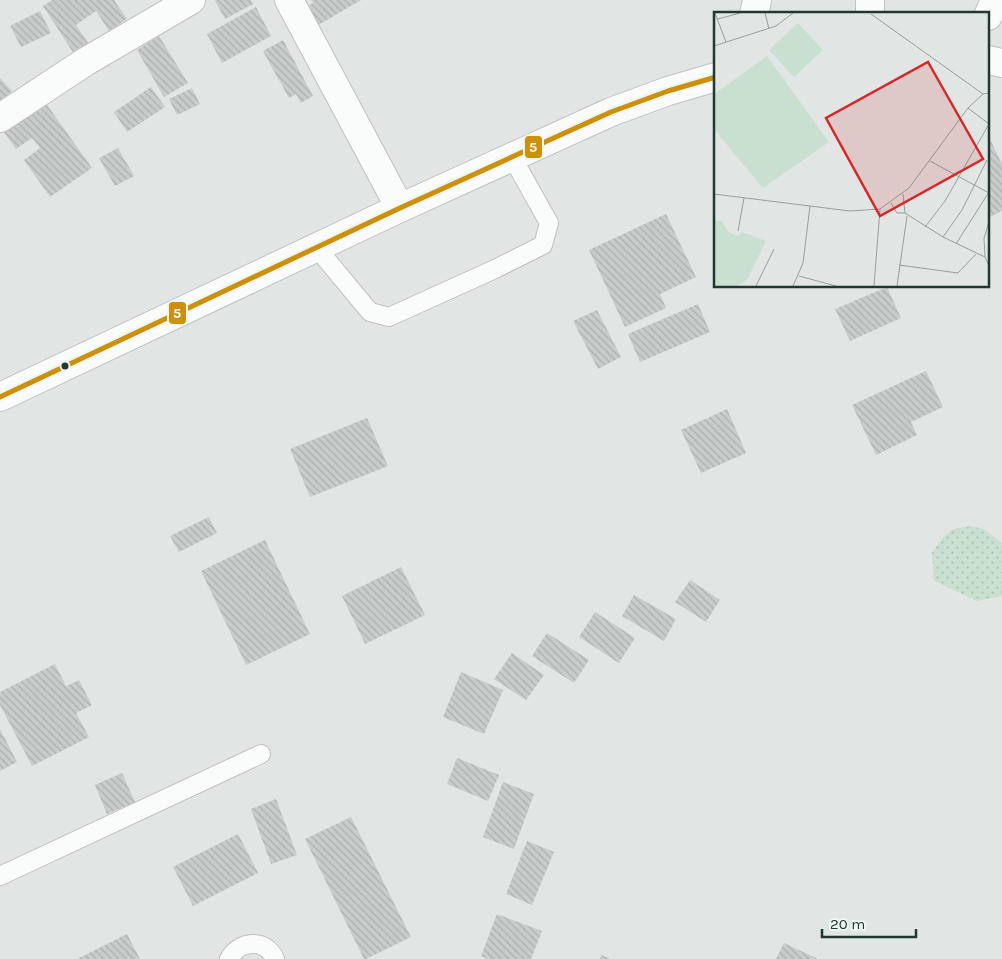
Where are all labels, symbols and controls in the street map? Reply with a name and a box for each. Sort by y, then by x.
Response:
inset map [714,12,990,288]
line badge: 5 [524,135,543,159]
text: 5 [529,139,537,156]
line badge: 5 [168,301,187,325]
text: 5 [173,305,181,322]
unlabelled marker [60,361,70,371]
scale bar [822,906,916,938]
text: 20 m [830,915,865,933]

